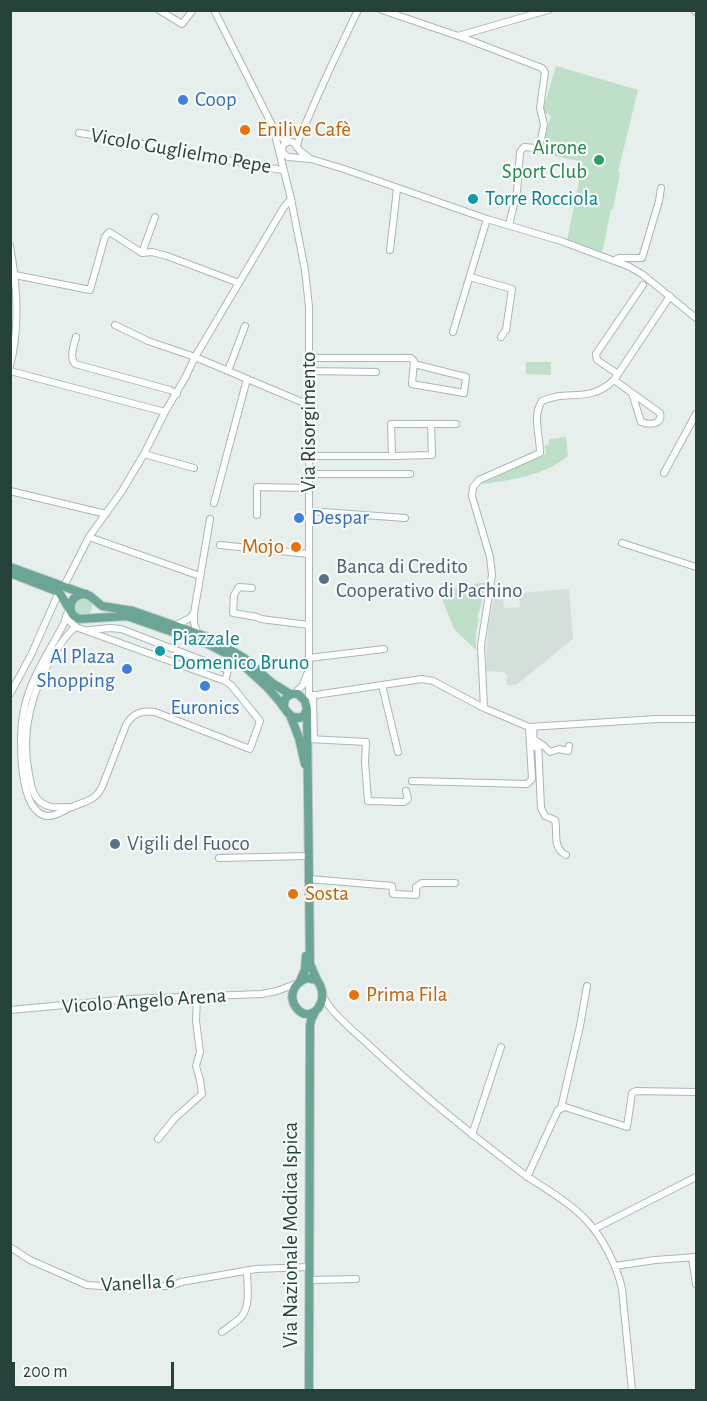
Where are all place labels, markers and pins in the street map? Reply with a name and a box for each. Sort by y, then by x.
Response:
place label: Coop [195,87,237,113]
marker: Coop [176,93,190,107]
place label: Enilive Cafè [257,117,351,143]
marker: Enilive Cafè [238,123,252,137]
place label: Airone Sport Club [502,135,587,185]
marker: Airone Sport Club [592,153,606,167]
place label: Torre Rocciola [485,186,598,212]
marker: Torre Rocciola [466,192,480,206]
place label: Despar [311,505,369,531]
marker: Despar [292,511,306,525]
place label: Mojo [242,534,284,560]
marker: Mojo [289,540,303,554]
place label: Banca di Credito Cooperativo di Pachino [336,554,523,604]
marker: Banca di Credito Cooperativo di Pachino [317,572,331,586]
place label: Piazzale Domenico Bruno [172,626,309,676]
place label: Al Plaza Shopping [37,644,115,694]
marker: Piazzale Domenico Bruno [153,644,167,658]
marker: Al Plaza Shopping [120,662,134,676]
marker: Euronics [198,679,212,693]
place label: Euronics [171,695,239,721]
place label: Vigili del Fuoco [127,831,250,857]
marker: Vigili del Fuoco [108,837,122,851]
place label: Sosta [305,881,349,907]
marker: Sosta [286,887,300,901]
place label: Prima Fila [366,982,448,1008]
marker: Prima Fila [347,988,361,1002]

